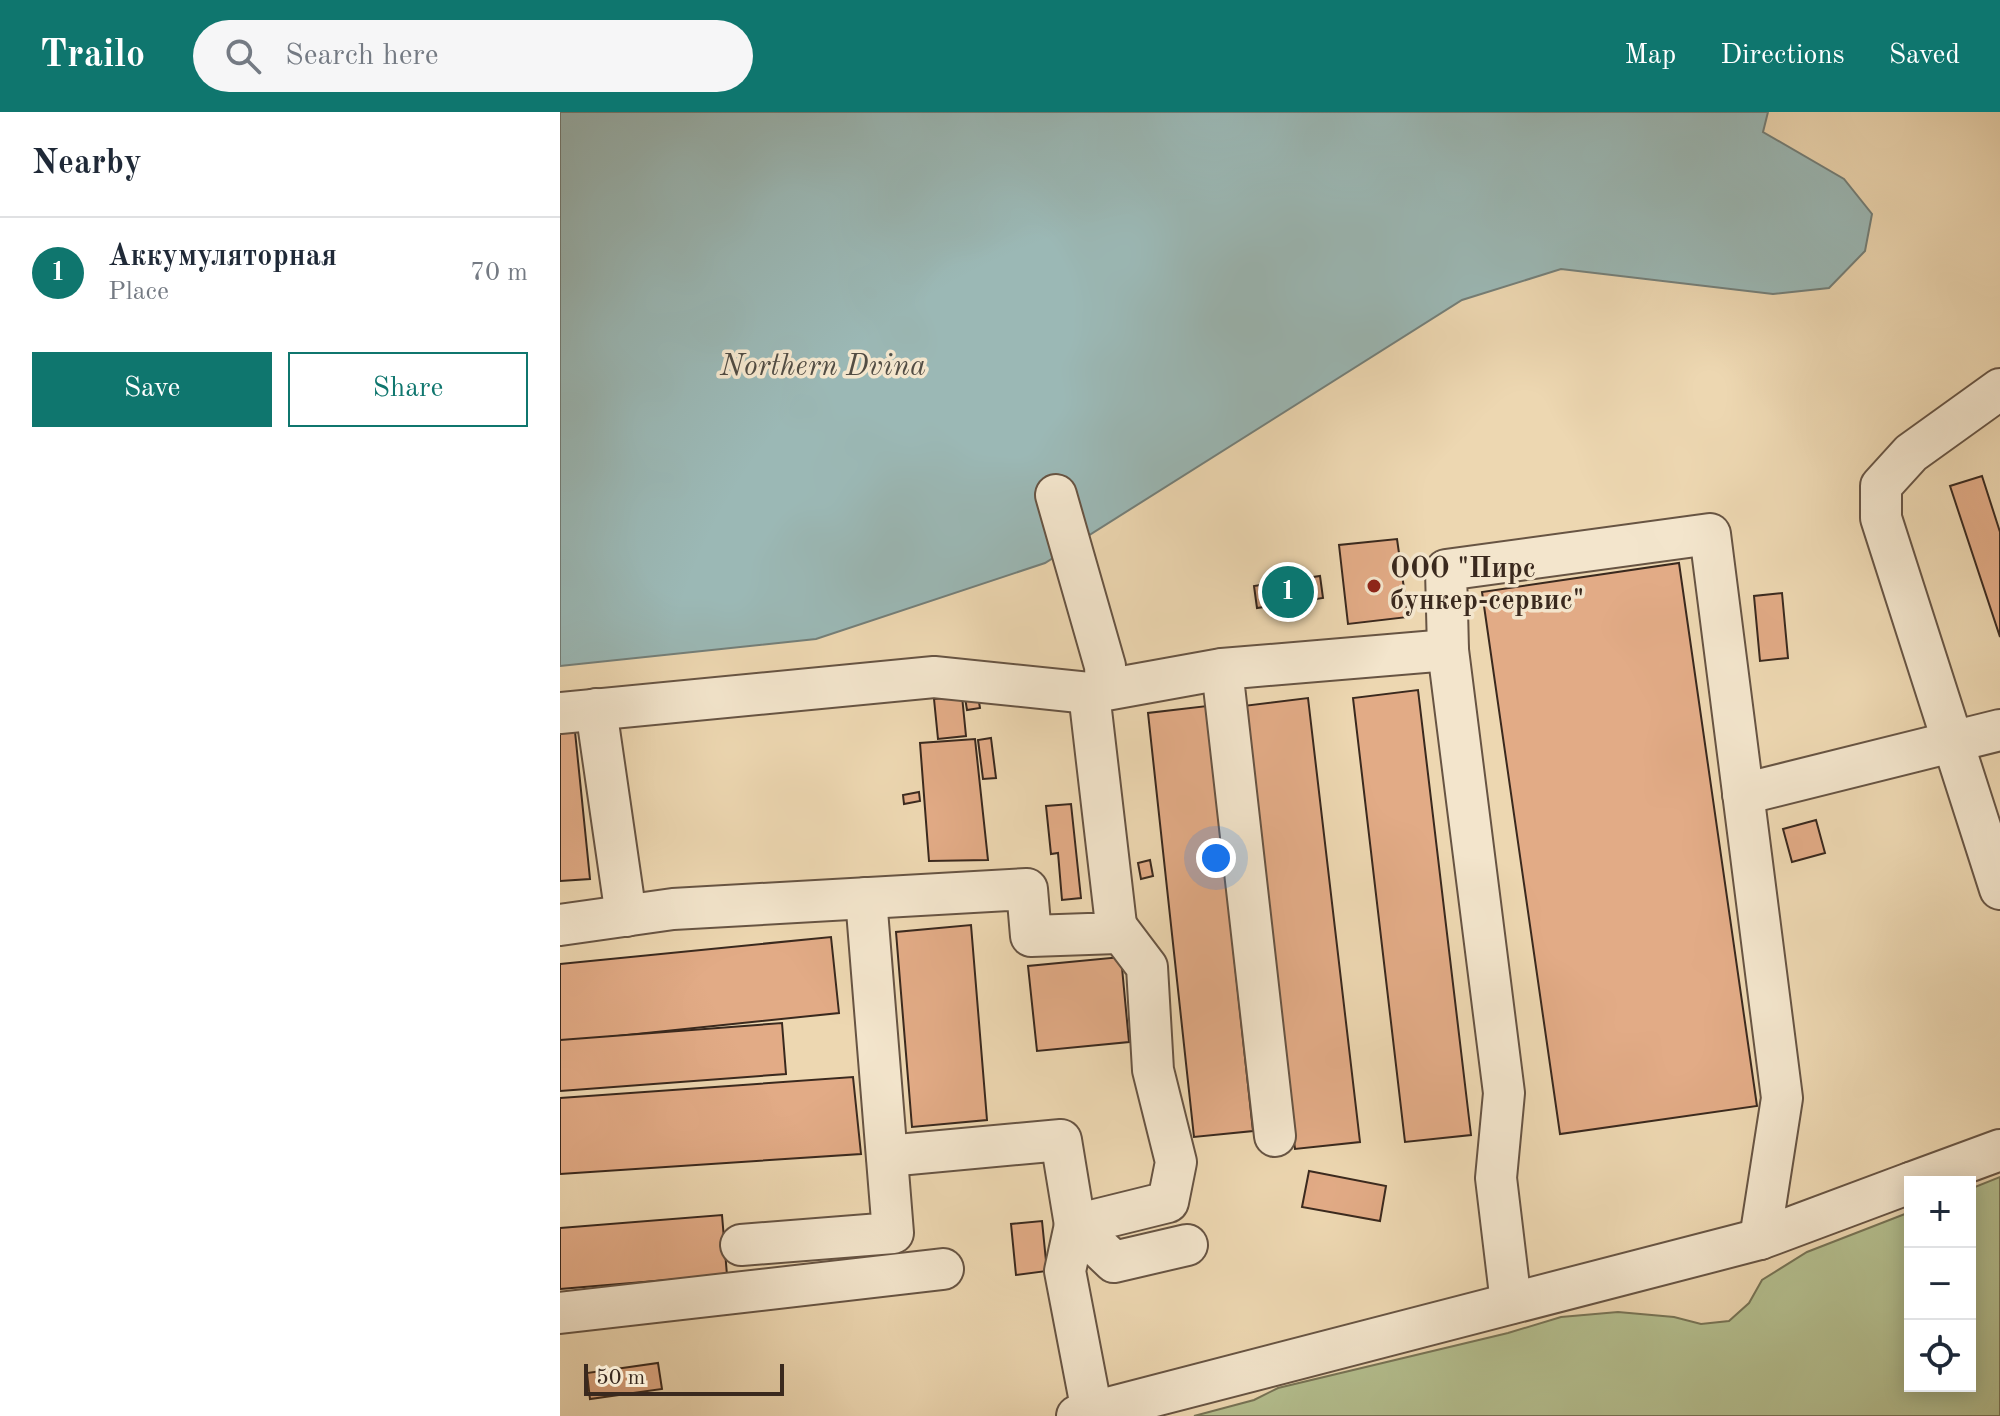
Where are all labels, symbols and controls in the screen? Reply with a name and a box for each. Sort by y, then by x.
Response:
search box [193,20,753,92]
icon: search [221,34,265,78]
text: Trailo [40,37,145,75]
text: Search here [285,41,439,71]
text: Map [1624,42,1676,70]
text: Directions [1720,42,1845,70]
text: Saved [1889,42,1960,70]
text: Nearby [32,147,142,181]
text: Аккумуляторная [108,242,337,272]
text: 1 [50,260,66,286]
text: 70 m [470,260,528,286]
text: Place [108,279,169,305]
button: Save [32,352,272,427]
button: Share [288,352,528,427]
water label: Northern Dvina [719,352,926,382]
place label: ООО "Пирс бункер-сервис" [1390,555,1584,616]
pin: 1 [1262,562,1314,622]
marker: ООО "Пирс бункер-сервис" [1365,577,1383,595]
your location [1196,838,1236,878]
map controls [1904,1176,1976,1392]
button: + [1904,1176,1976,1248]
button: − [1904,1248,1976,1320]
button: locate [1904,1320,1976,1392]
scale bar [584,1360,784,1396]
text: 50 m [596,1367,645,1389]

